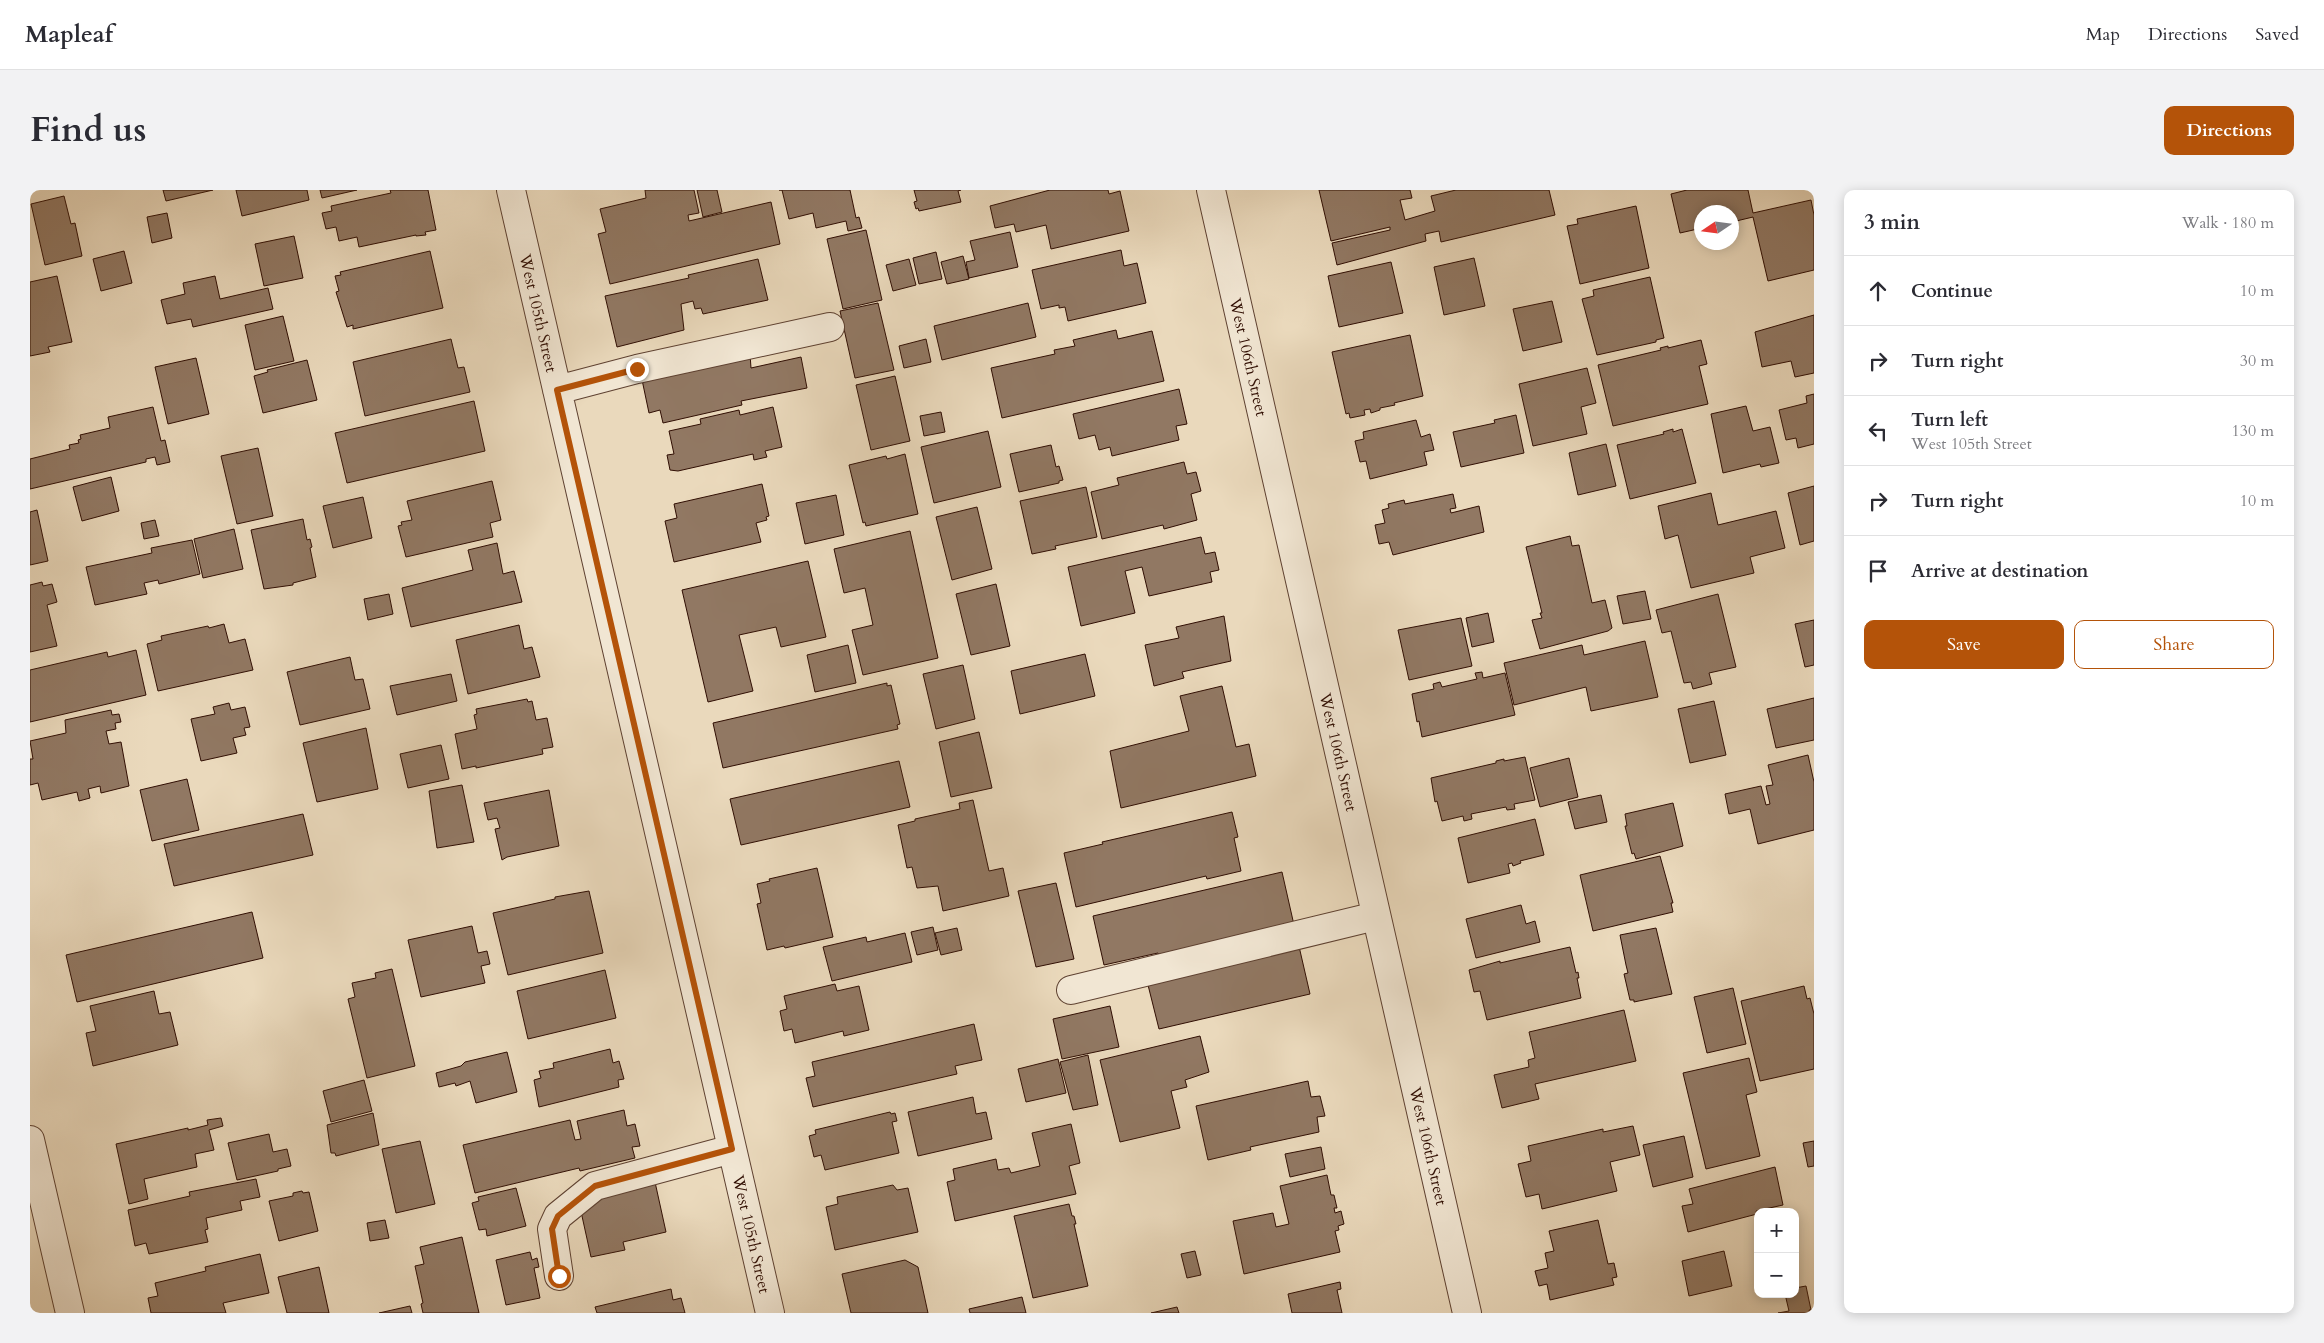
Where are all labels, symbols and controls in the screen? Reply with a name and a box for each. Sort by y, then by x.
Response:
text: Mapleaf [25,18,113,51]
text: Map [2086,22,2120,47]
text: Directions [2148,22,2227,47]
text: Saved [2255,22,2299,47]
text: Find us [30,106,146,154]
button: Directions [2164,106,2294,155]
north arrow [1694,205,1739,250]
text: 3 min [1864,208,1920,237]
text: Walk · 180 m [2182,212,2274,234]
street label: West 105th Street [513,251,562,375]
icon: ahead [1864,277,1892,305]
text: Continue [1911,278,1993,304]
text: 10 m [2240,280,2274,302]
street label: West 106th Street [1223,295,1272,419]
icon: right [1864,347,1892,375]
text: Turn right [1911,348,2003,374]
text: 30 m [2240,350,2274,372]
route end [626,358,649,381]
text: Turn left [1911,407,1988,433]
icon: left [1864,417,1892,445]
text: 130 m [2232,420,2274,442]
text: West 105th Street [1911,433,2032,455]
icon: right [1864,487,1892,515]
text: Turn right [1911,488,2003,514]
text: 10 m [2240,490,2274,512]
icon: arrive [1864,557,1892,585]
text: Arrive at destination [1911,558,2088,584]
button: Save [1864,620,2064,669]
button: Share [2074,620,2274,669]
street label: West 106th Street [1313,690,1362,814]
street label: West 106th Street [1403,1084,1452,1208]
street label: West 105th Street [726,1172,775,1296]
map controls [1754,1208,1799,1298]
button: + [1754,1208,1799,1253]
button: − [1754,1253,1799,1298]
route start [548,1265,571,1288]

